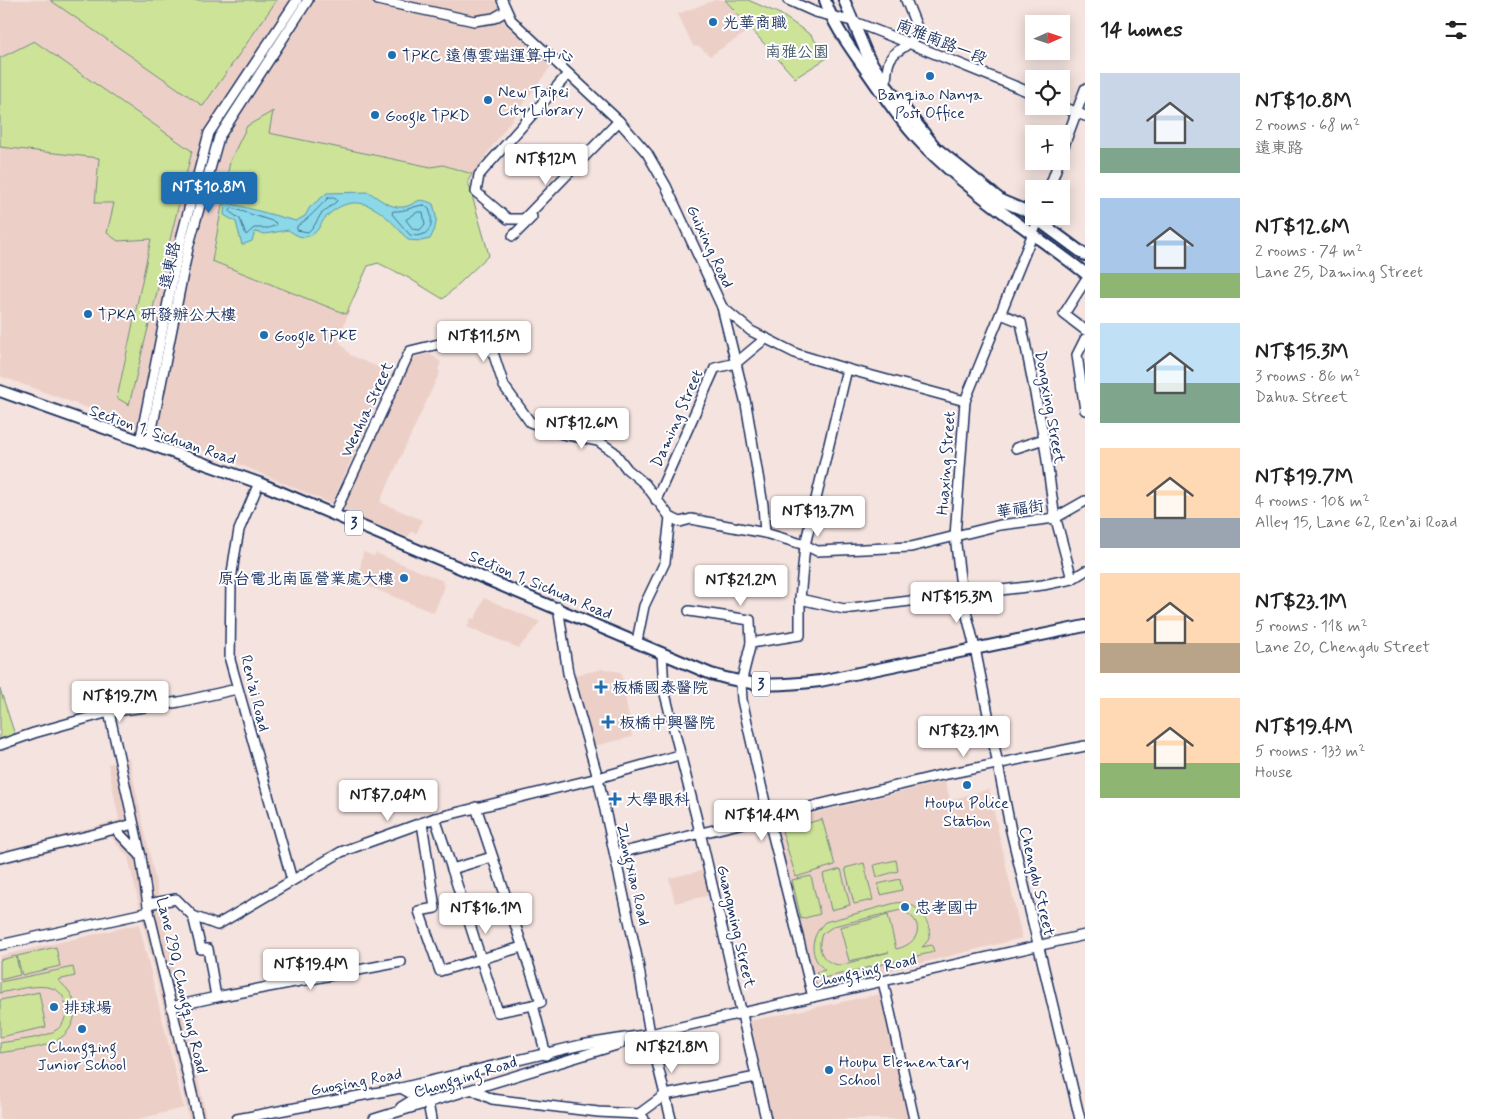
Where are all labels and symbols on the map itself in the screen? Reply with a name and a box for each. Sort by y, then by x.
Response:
place label: 光華商職 [723,13,787,34]
street label: 南雅南路一段 [893,15,990,70]
north arrow [1025,15,1070,60]
marker: 光華商職 [707,16,719,28]
park label: 南雅公園 [765,42,829,63]
place label: TPKC 遠傳雲端運算中心 [402,46,573,67]
marker: TPKC 遠傳雲端運算中心 [386,49,398,61]
marker: Banqiao Nanya Post Office [924,70,936,82]
place label: New Taipei City Library [498,82,583,121]
place label: Banqiao Nanya Post Office [878,85,983,124]
marker: New Taipei City Library [482,94,494,106]
place label: Google TPKD [385,106,470,128]
marker: Google TPKD [369,109,381,121]
pin: NT$12M [505,144,587,186]
pin: NT$10.8M [157,172,261,214]
street label: Guixing Road [681,202,738,292]
street label: 遠東路 [155,240,186,291]
place label: TPKA 研發辦公大樓 [98,305,237,326]
marker: TPKA 研發辦公大樓 [82,308,94,320]
pin: NT$11.5M [432,320,536,363]
place label: Google TPKE [274,326,357,348]
marker: Google TPKE [258,329,270,341]
street label: Dongxing Street [1028,349,1070,466]
street label: Wenhua Street [336,358,399,461]
street label: Daming Street [646,366,708,471]
street label: Section 1, Sichuan Road [86,400,239,470]
pin: NT$12.6M [530,408,634,450]
street label: Huaxing Street [932,410,961,516]
pin: NT$13.7M [766,496,870,538]
street label: 華福街 [995,496,1045,523]
road number: 3 [345,510,363,536]
street label: Section 1, Sichuan Road [465,546,615,625]
pin: NT$21.2M [689,564,793,607]
place label: 原台電北南區營業處大樓 [218,569,394,590]
marker: 原台電北南區營業處大樓 [398,572,410,584]
pin: NT$15.3M [905,582,1009,624]
street label: Ren’ai Road [235,653,274,734]
road number: 3 [752,672,770,696]
place label: 板橋國泰醫院 [612,678,708,699]
pin: NT$19.7M [68,680,172,723]
marker: 板橋國泰醫院 [594,680,608,694]
place label: 板橋中興醫院 [619,713,715,734]
marker: 板橋中興醫院 [601,715,615,729]
pin: NT$23.1M [912,716,1016,758]
marker: Houpu Police Station [961,779,973,791]
pin: NT$7.04M [336,780,440,822]
place label: 大學眼科 [626,790,690,811]
marker: 大學眼科 [608,792,622,806]
place label: Houpu Police Station [925,793,1009,832]
pin: NT$14.4M [710,800,814,842]
street label: Zhongxiao Road [610,821,655,928]
street label: Chengdu Street [1014,825,1059,939]
street label: Guangming Street [710,863,760,991]
pin: NT$16.1M [434,892,538,935]
street label: Lane 290, Chongqing Road [150,895,212,1076]
place label: 忠孝國中 [915,898,979,919]
marker: 忠孝國中 [899,901,911,913]
pin: NT$19.4M [259,948,363,991]
street label: Chongqing Road [810,949,919,995]
place label: 排球場 [64,998,112,1019]
marker: 排球場 [48,1001,60,1013]
marker: Chongqing Junior School [76,1023,88,1035]
pin: NT$21.8M [620,1032,724,1074]
place label: Chongqing Junior School [38,1037,127,1076]
street label: Chongqing Road [411,1052,520,1104]
place label: Houpu Elementary School [839,1052,969,1091]
street label: Guoqing Road [309,1063,404,1102]
marker: Houpu Elementary School [823,1064,835,1076]

